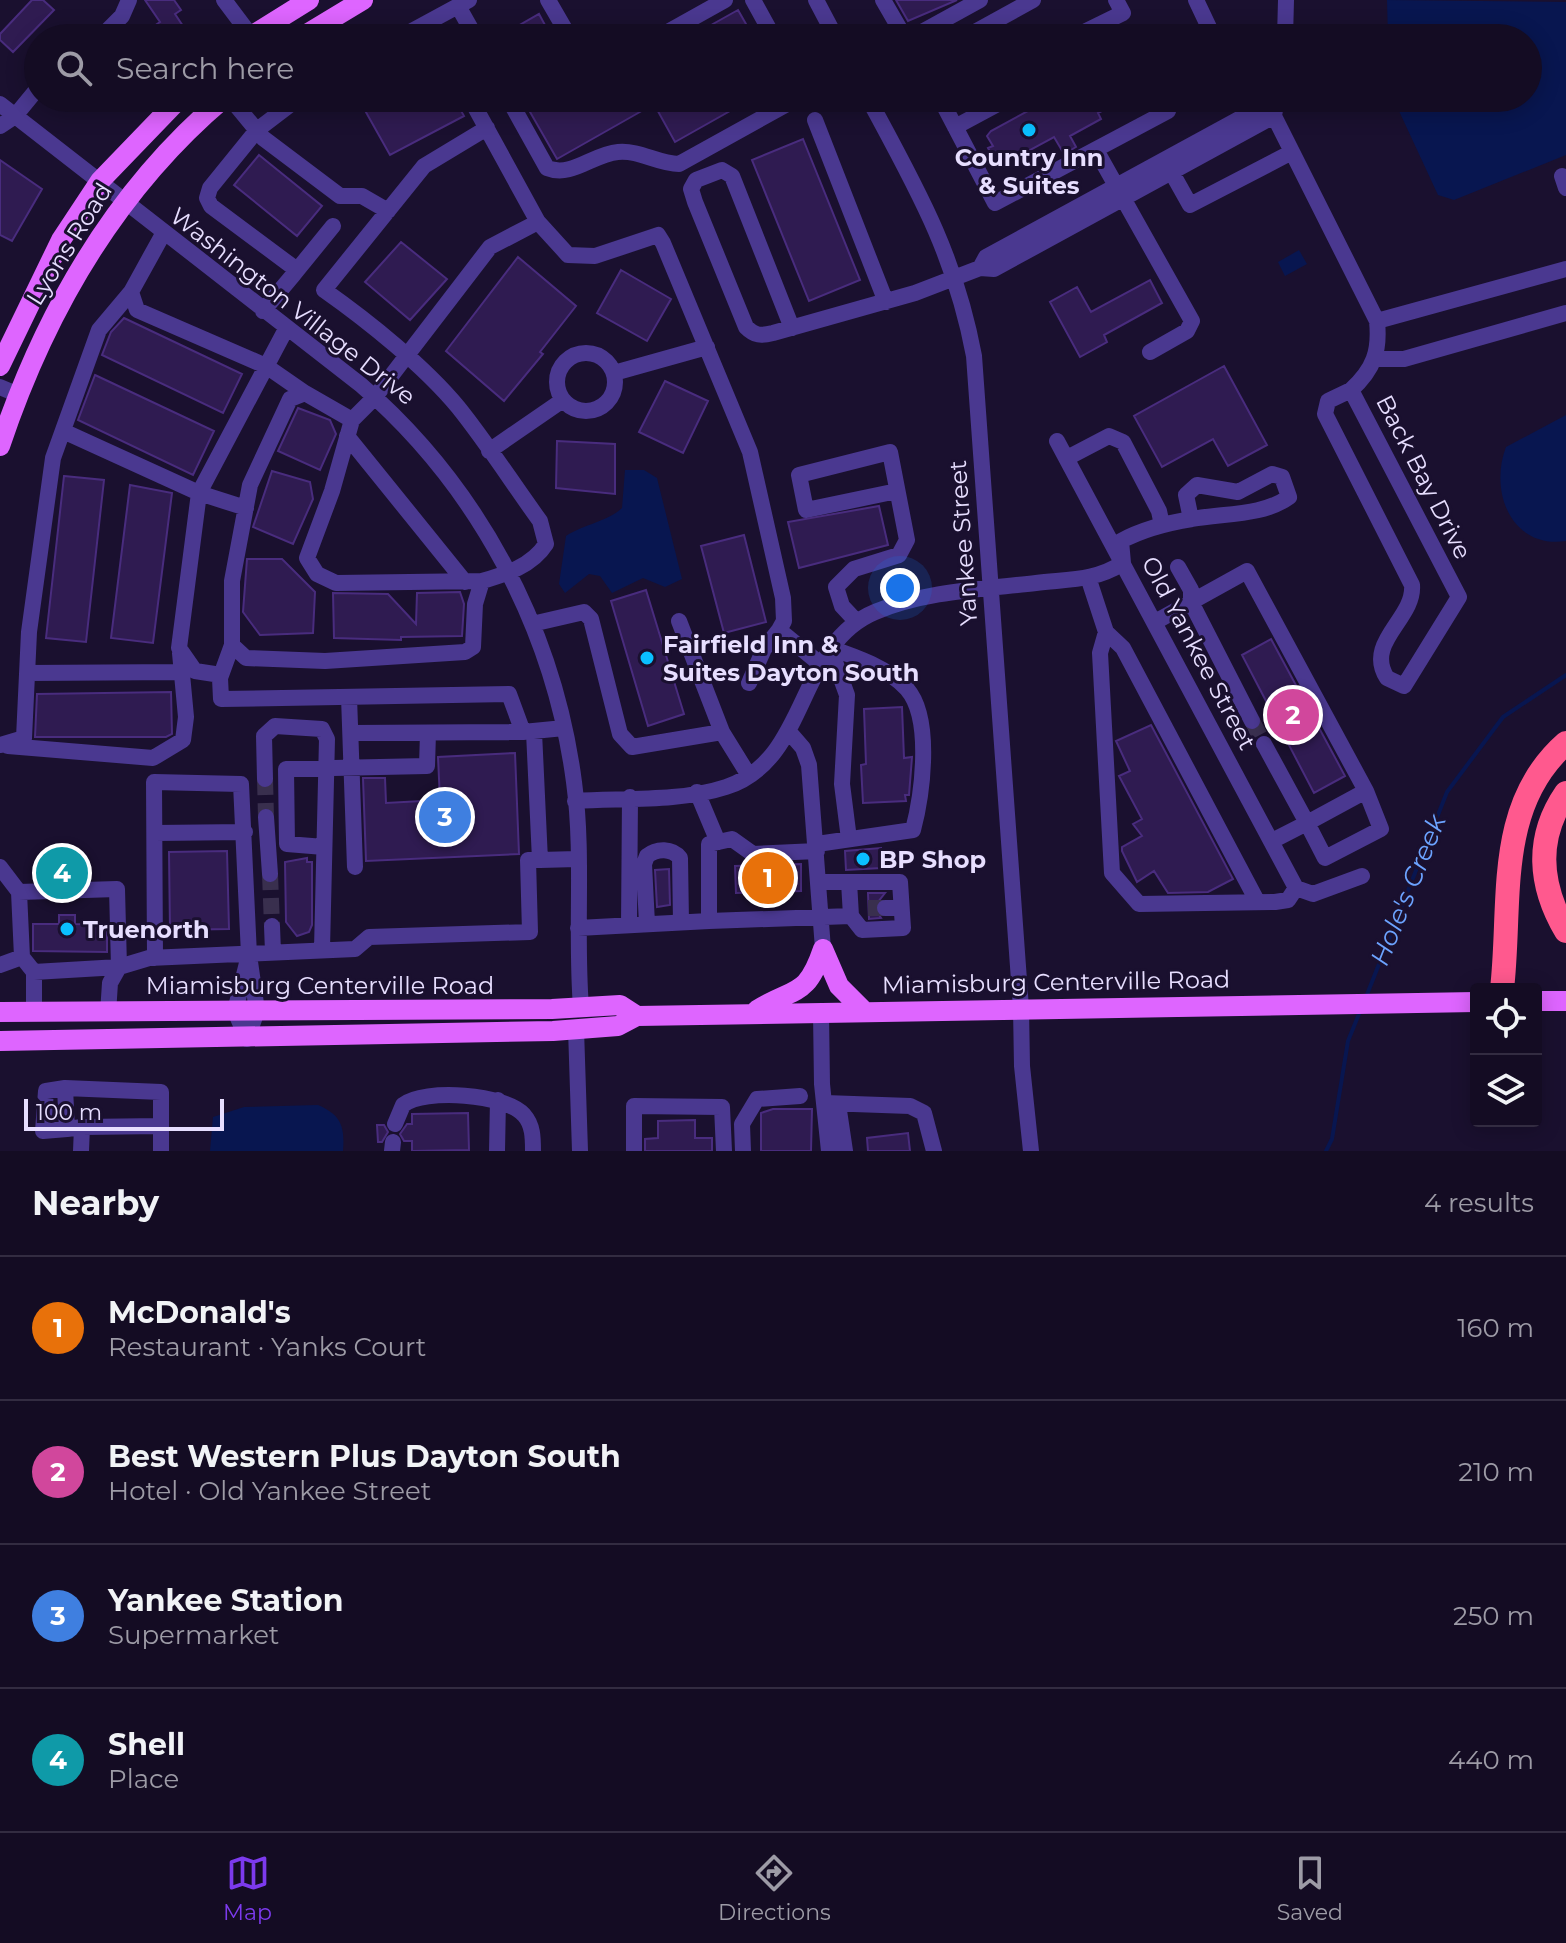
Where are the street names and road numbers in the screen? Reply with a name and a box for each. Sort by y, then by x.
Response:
street label: Lyons Road [20,177,118,311]
street label: Washington Village Drive [165,201,421,411]
street label: Back Bay Drive [1370,390,1478,564]
street label: Yankee Street [943,459,983,627]
street label: Old Yankee Street [1136,551,1262,755]
street label: Miamisburg Centerville Road [882,964,1230,1000]
street label: Miamisburg Centerville Road [146,971,494,1000]

